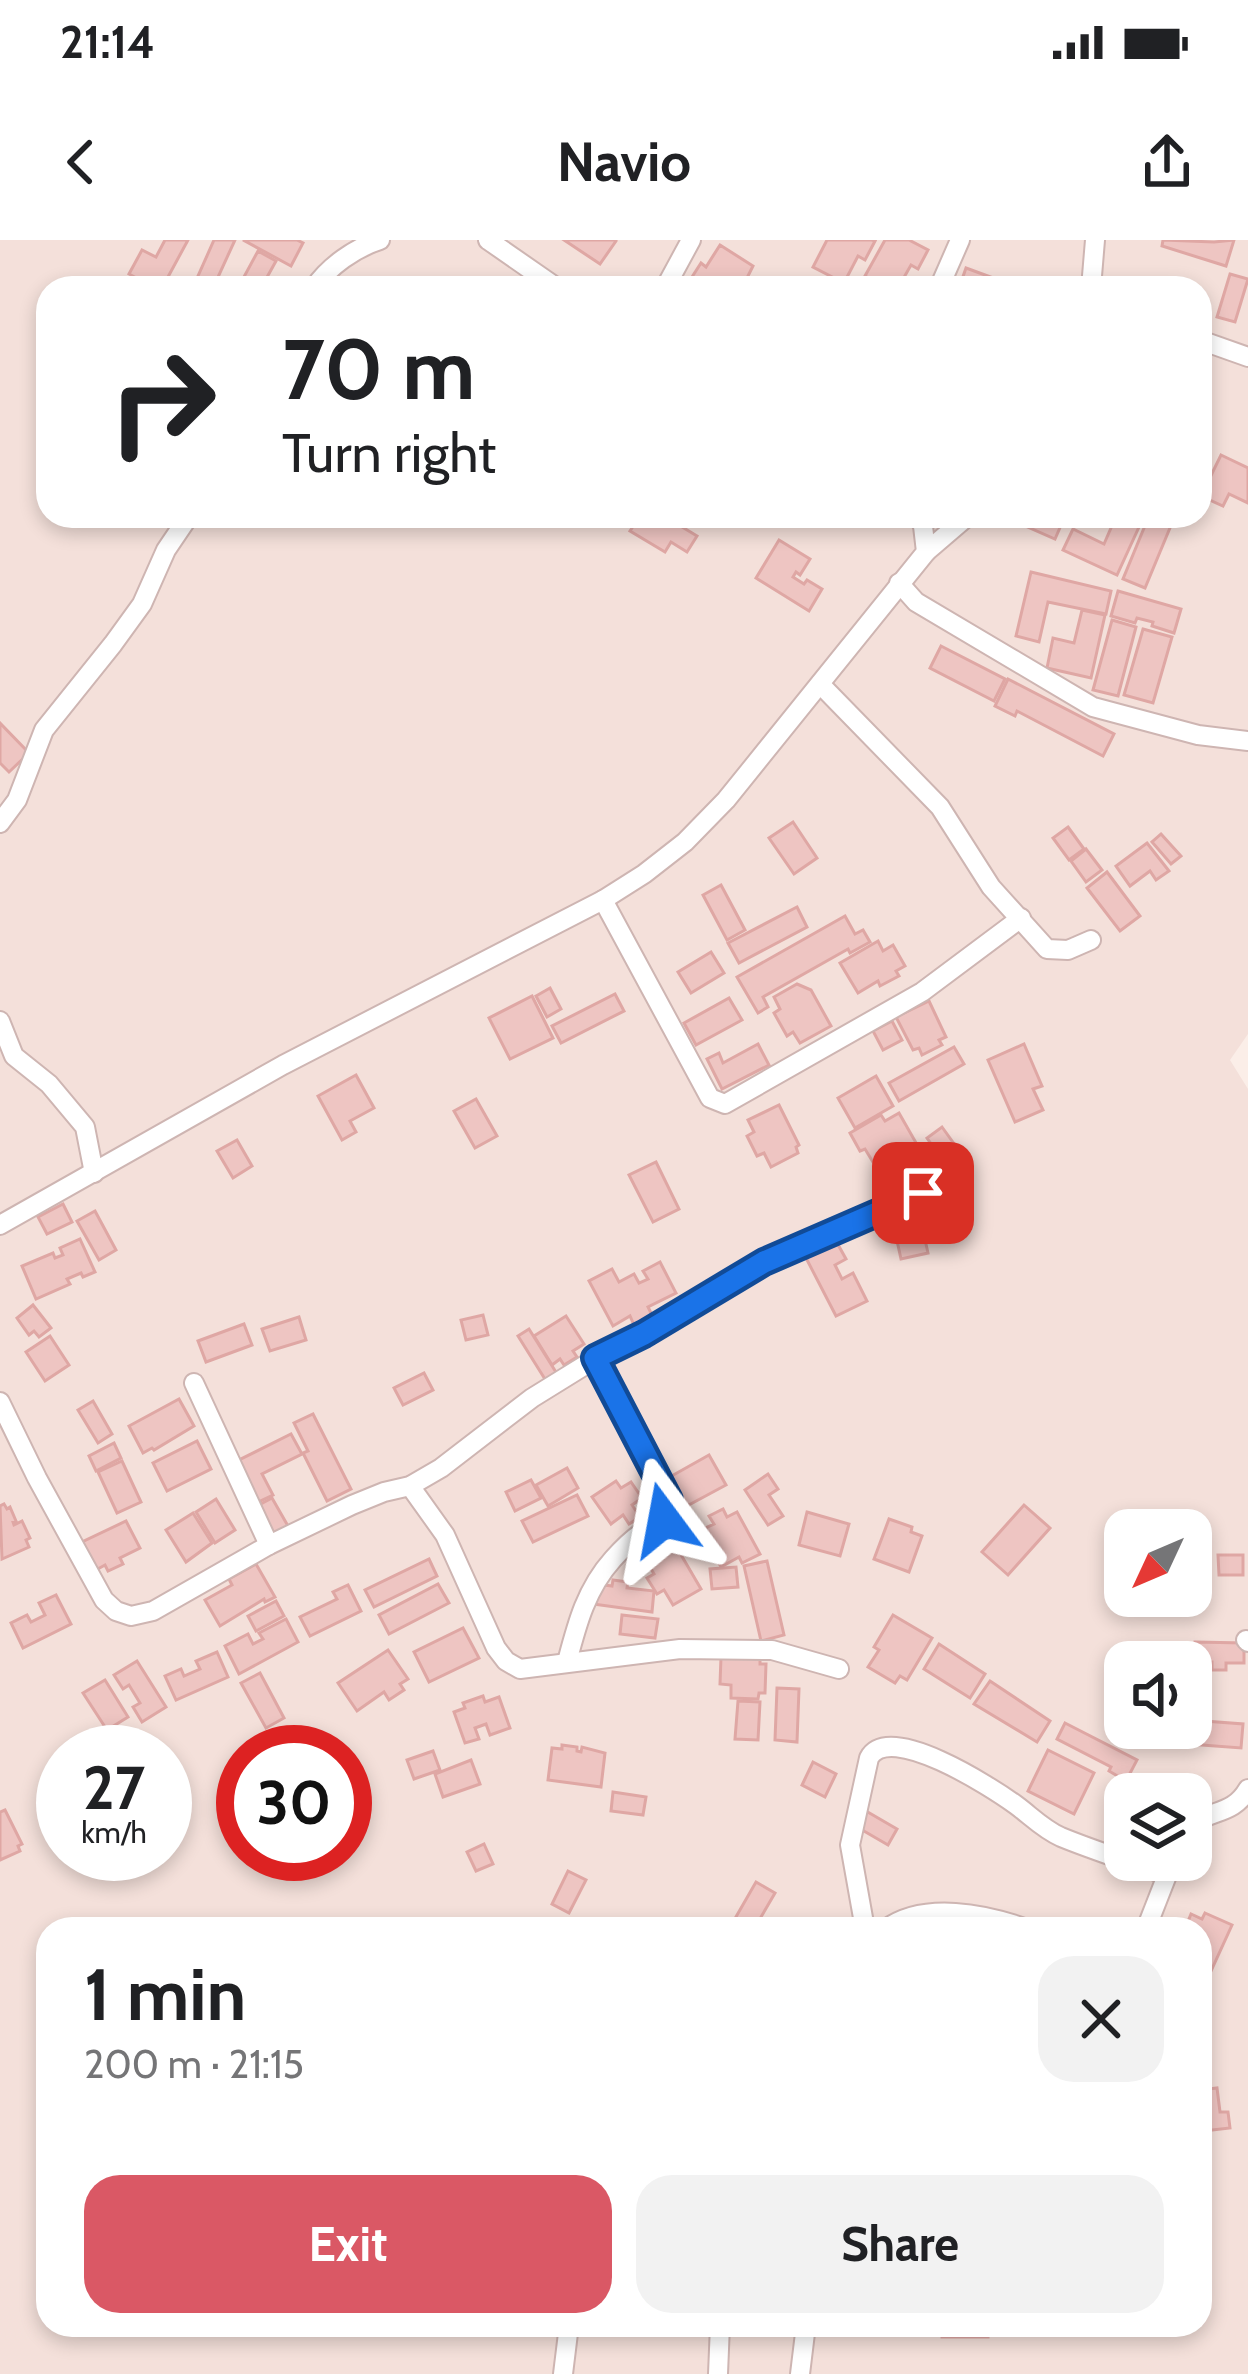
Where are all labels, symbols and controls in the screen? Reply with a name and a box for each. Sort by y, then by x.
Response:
text: 21:14 [60,15,155,69]
icon: back [48,129,114,195]
text: Navio [557,129,691,195]
icon: share [1134,129,1200,195]
text: 70 m [282,318,475,420]
icon: right [84,324,240,480]
text: Turn right [282,420,496,486]
pin [872,1142,974,1244]
icon: arrive [890,1160,956,1226]
position arrow [601,1457,727,1583]
north arrow [1104,1509,1212,1617]
map controls [1104,1509,1212,1881]
button: sound [1104,1641,1212,1749]
speed limit sign: 30 [216,1725,372,1881]
text: 27 [83,1751,145,1824]
button: layers [1104,1773,1212,1881]
text: km/h [81,1814,147,1851]
text: 1 min [84,1951,246,2038]
button: close [1038,1956,1164,2082]
text: 200 m · 21:15 [84,2040,304,2088]
button: Exit [84,2175,612,2313]
button: Share [636,2175,1164,2313]

